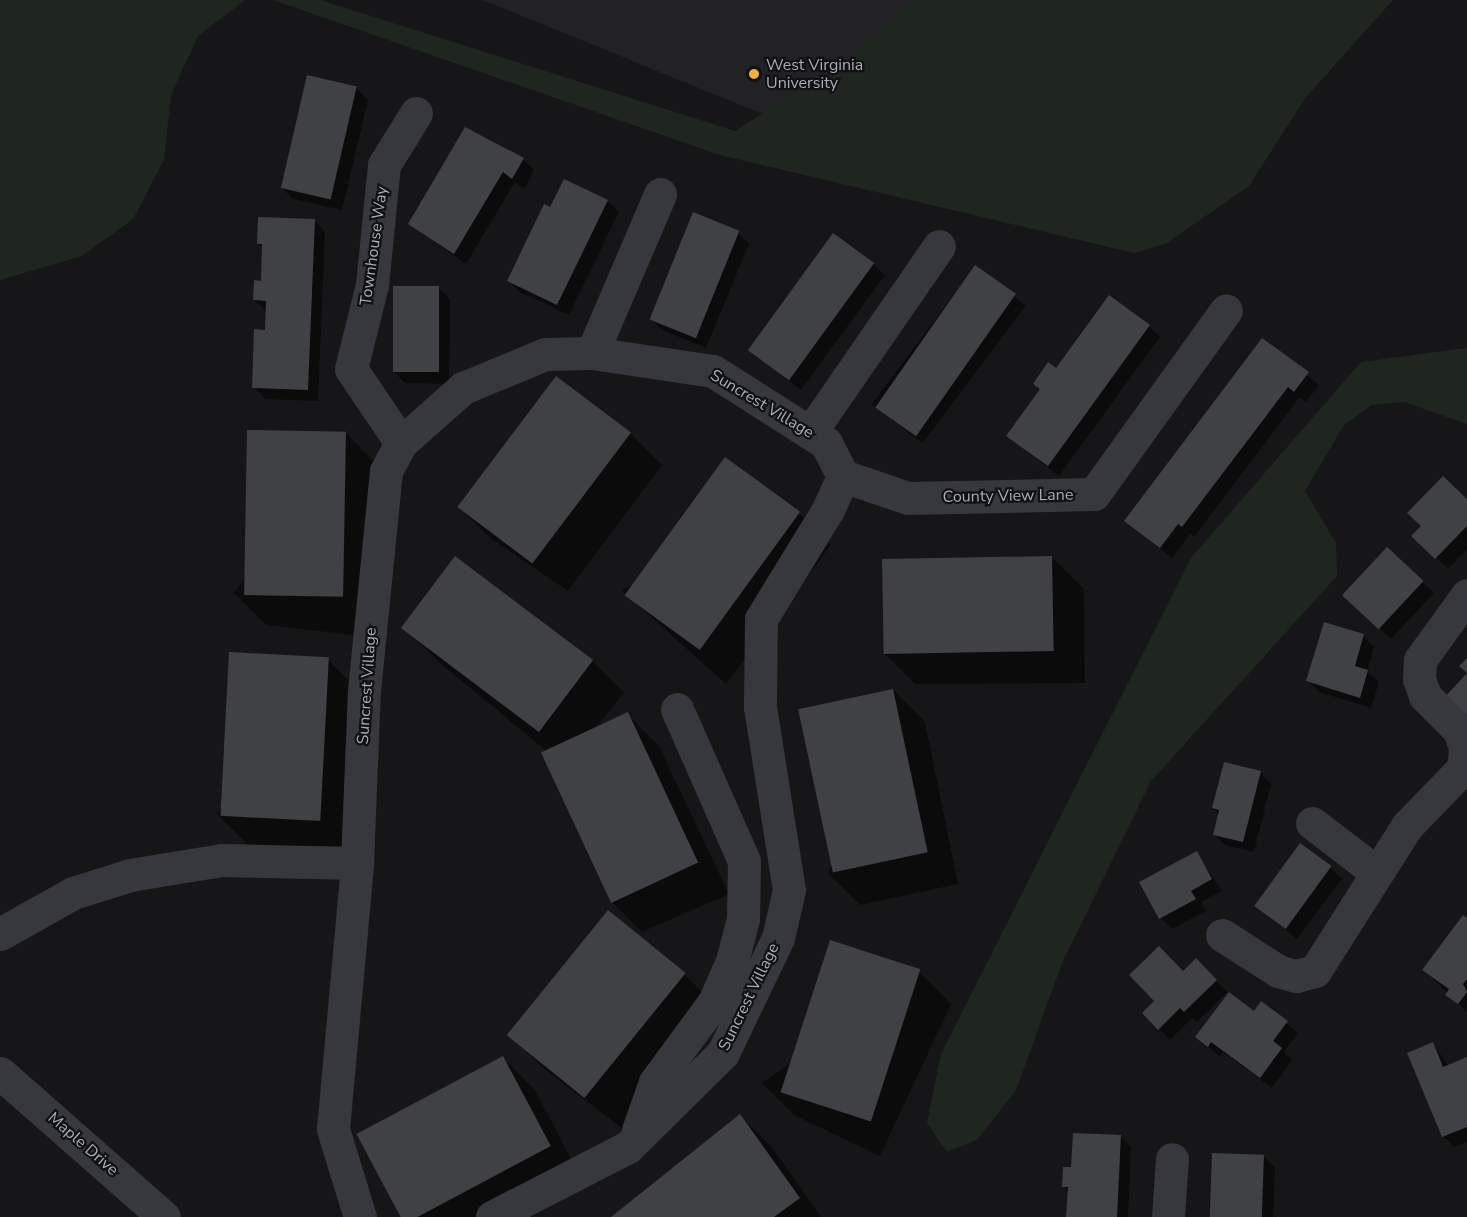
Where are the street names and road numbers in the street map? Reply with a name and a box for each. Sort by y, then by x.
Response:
street label: Townhouse Way [356,185,392,307]
street label: Suncrest Village [707,366,817,442]
street label: County View Lane [942,485,1074,507]
street label: Suncrest Village [353,627,381,745]
street label: Suncrest Village [715,940,783,1054]
street label: Maple Drive [44,1108,122,1180]

